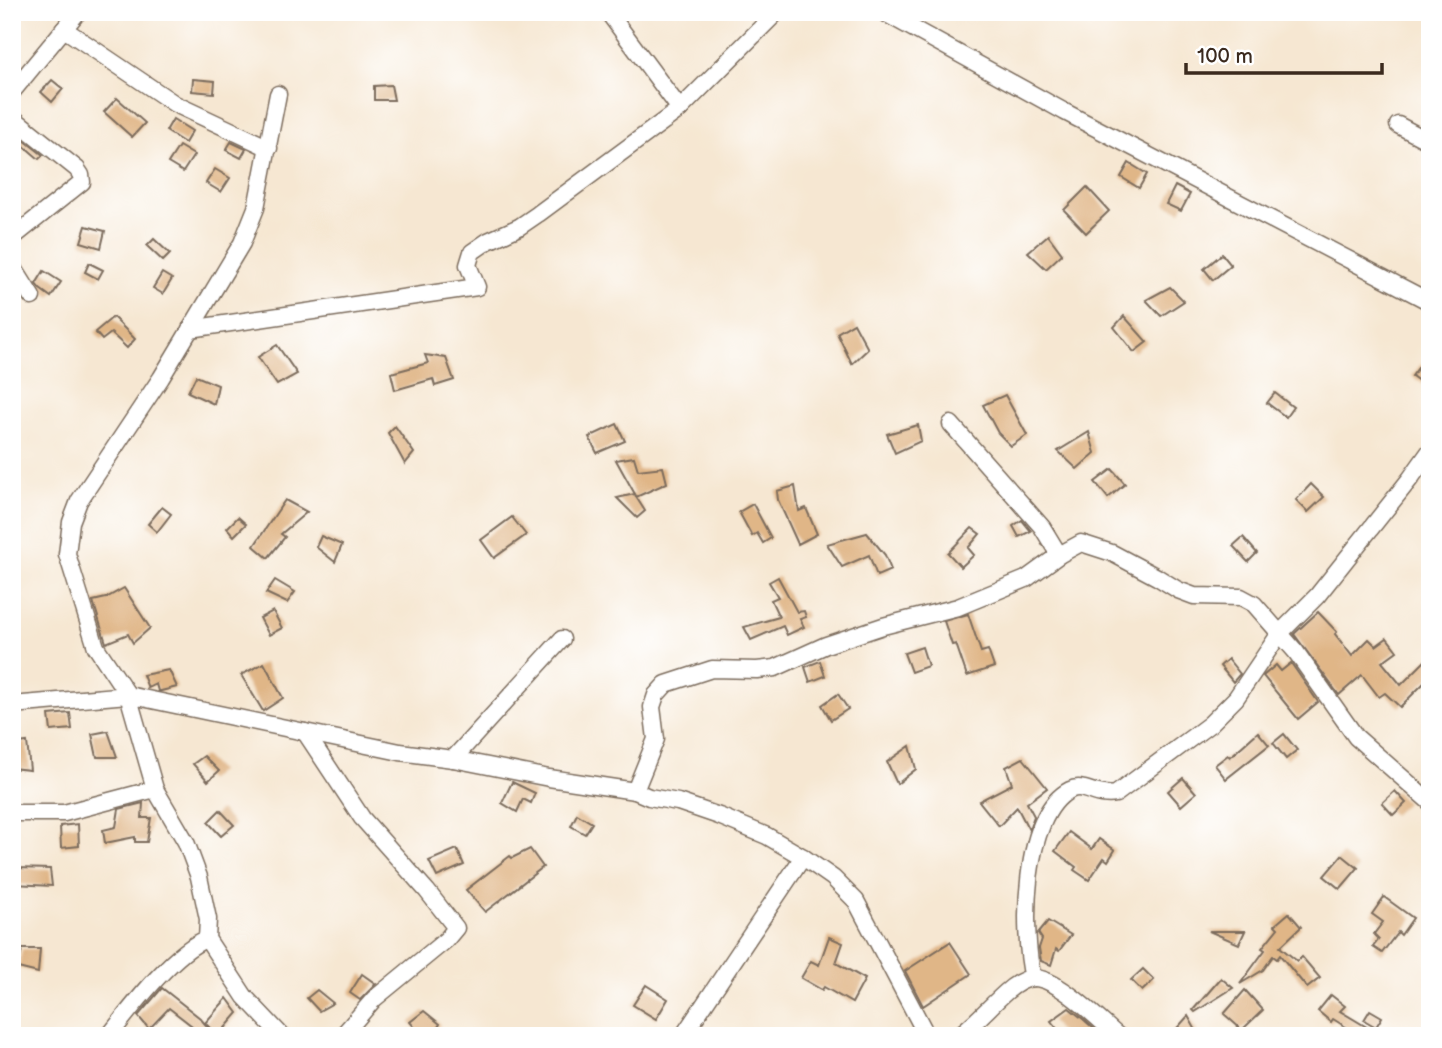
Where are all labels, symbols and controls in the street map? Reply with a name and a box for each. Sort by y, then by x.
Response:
scale bar [1186,32,1382,76]
text: 100 m [1197,44,1253,69]

